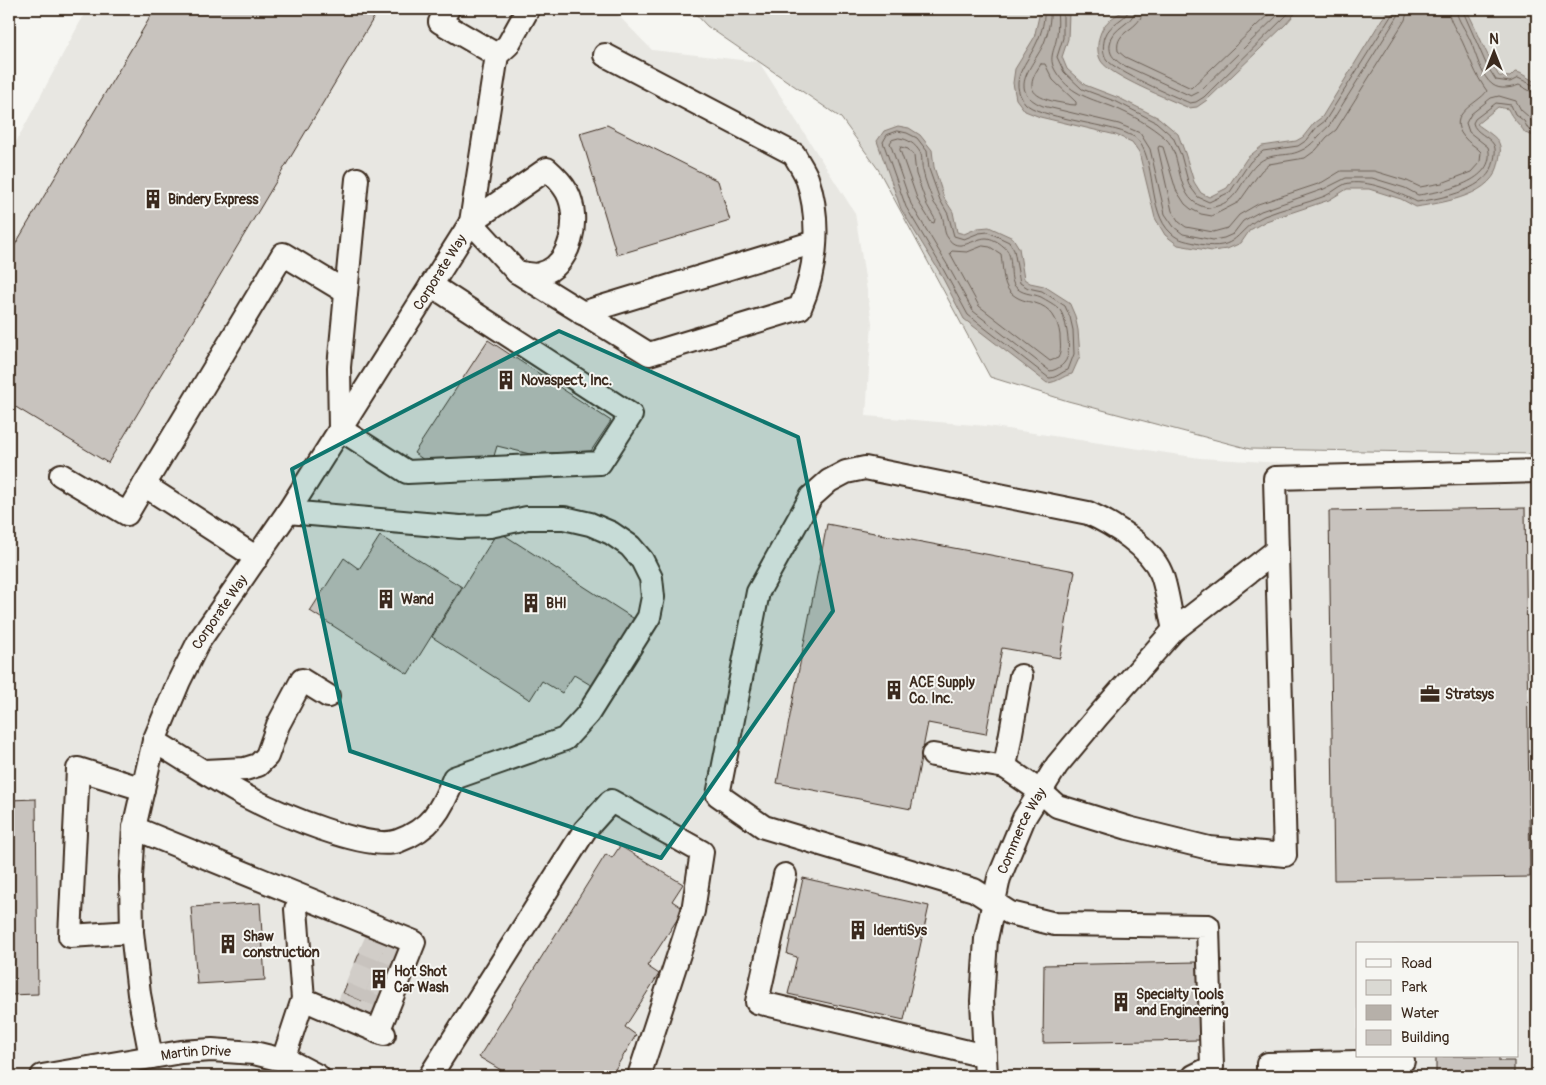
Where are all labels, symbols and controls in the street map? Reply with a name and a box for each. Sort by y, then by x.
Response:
north arrow [1468,28,1518,78]
text: N [1489,31,1499,48]
building icon: Bindery Express [142,188,164,210]
place label: Bindery Express [168,191,259,208]
street label: Corporate Way [410,231,470,313]
building icon: Novaspect, Inc. [495,369,517,391]
place label: Novaspect, Inc. [521,372,612,389]
street label: Corporate Way [188,572,251,652]
building icon: Wand [375,588,397,610]
place label: Wand [401,591,434,608]
building icon: BHI [520,592,542,614]
place label: BHI [546,595,567,612]
place label: ACE Supply Co. Inc. [909,674,975,707]
building icon: ACE Supply Co. Inc. [883,679,905,701]
office icon: Stratsys [1419,683,1441,705]
place label: Stratsys [1445,686,1495,703]
street label: Commerce Way [994,785,1050,877]
building icon: IdentiSys [847,919,869,941]
place label: IdentiSys [873,922,928,939]
place label: Shaw construction [242,928,320,961]
building icon: Shaw construction [217,933,239,955]
legend [1356,942,1518,1058]
text: Road [1401,954,1432,973]
place label: Hot Shot Car Wash [394,963,449,996]
building icon: Hot Shot Car Wash [368,968,390,990]
text: Park [1401,978,1428,997]
place label: Specialty Tools and Engineering [1136,986,1229,1019]
building icon: Specialty Tools and Engineering [1110,991,1132,1013]
text: Water [1401,1004,1440,1023]
text: Building [1401,1028,1449,1047]
street label: Martin Drive [160,1042,232,1064]

